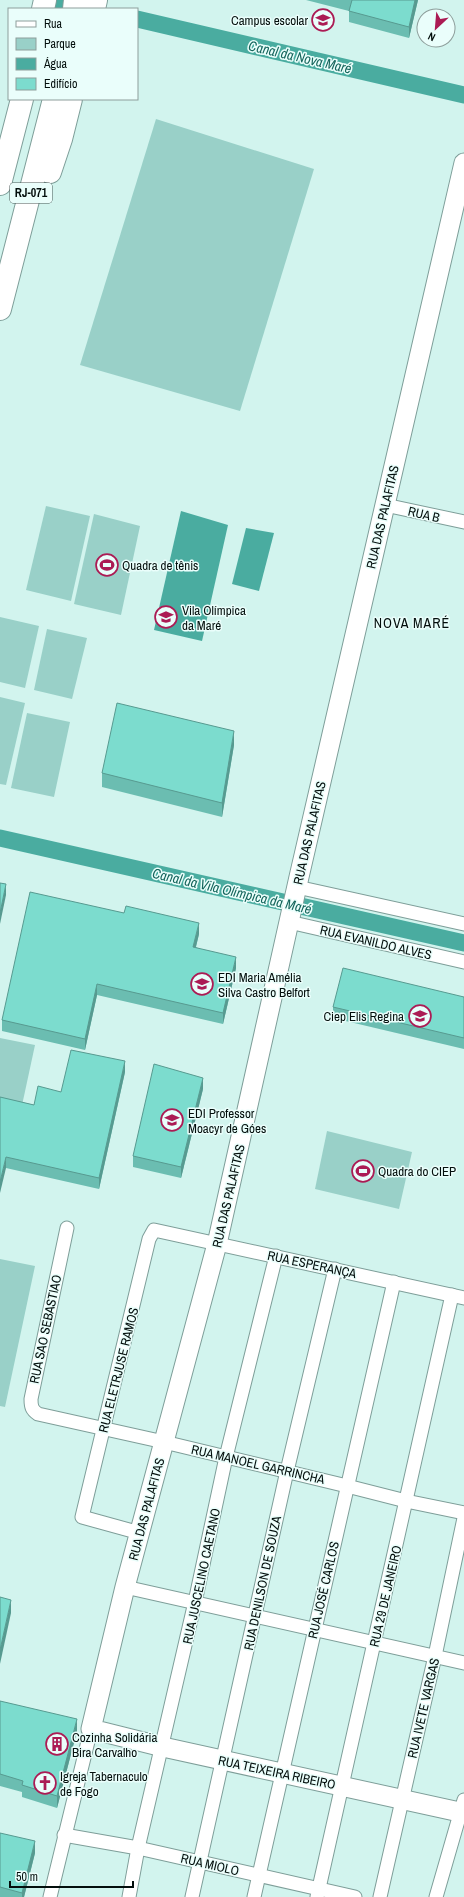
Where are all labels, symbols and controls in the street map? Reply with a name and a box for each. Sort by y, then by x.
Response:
school or university icon: Campus escolar [310,7,336,33]
legend [8,8,138,100]
north arrow [416,8,456,48]
place label: Campus escolar [231,12,308,29]
text: Rua [44,16,63,32]
text: N [426,29,438,45]
text: Parque [44,36,76,52]
water label: Canal da Nova Maré [247,36,353,78]
text: Água [43,56,68,72]
text: Edifício [44,76,77,92]
road number: RJ-071 [10,183,52,203]
street label: RUA DAS PALAFITAS [362,464,403,571]
street label: RUA B [406,503,441,526]
sports icon: Quadra de tênis [94,552,120,578]
place label: Quadra de tênis [122,557,198,574]
place label: Vila Olímpica da Maré [182,602,246,634]
school or university icon: Vila Olímpica da Maré [153,604,179,630]
district label: NOVA MARÉ [374,614,450,632]
street label: RUA DAS PALAFITAS [289,780,330,887]
water label: Canal da Vila Olímpica da Maré [151,864,313,918]
street label: RUA EVANILDO ALVES [318,921,433,964]
place label: EDI Maria Amélia Silva Castro Belfort [218,969,310,1001]
school or university icon: EDI Maria Amélia Silva Castro Belfort [189,971,215,997]
school or university icon: Ciep Elis Regina [407,1003,433,1029]
place label: Ciep Elis Regina [323,1008,404,1025]
place label: EDI Professor Moacyr de Góes [188,1105,266,1137]
school or university icon: EDI Professor Moacyr de Góes [159,1107,185,1133]
street label: RUA DAS PALAFITAS [208,1143,249,1250]
sports icon: Quadra do CIEP [350,1158,376,1184]
place label: Quadra do CIEP [378,1163,456,1180]
street label: RUA ESPERANÇA [266,1247,359,1282]
street label: RUA SAO SEBASTIAO [26,1273,65,1385]
street label: RUA ELETRJUSE RAMOS [95,1306,142,1435]
street label: RUA MANOEL GARRINCHA [190,1441,327,1488]
street label: RUA DAS PALAFITAS [125,1456,168,1562]
street label: RUA JUSCELINO CAETANO [179,1507,224,1646]
street label: RUA DENILSON DE SOUZA [240,1514,285,1652]
street label: RUA JOSÉ CARLOS [304,1540,343,1641]
street label: RUA 29 DE JANEIRO [366,1544,405,1649]
street label: RUA IVETE VARGAS [404,1656,443,1760]
place label: Cozinha Solidária Bira Carvalho [72,1729,157,1761]
building icon: Cozinha Solidária Bira Carvalho [44,1731,70,1757]
street label: RUA TEIXEIRA RIBEIRO [217,1752,337,1793]
place label: Igreja Tabernaculo de Fogo [60,1768,148,1800]
church icon: Igreja Tabernaculo de Fogo [32,1770,58,1796]
street label: RUA MIOLO [179,1850,241,1879]
scale bar [10,1863,133,1889]
text: 50 m [16,1869,38,1885]

